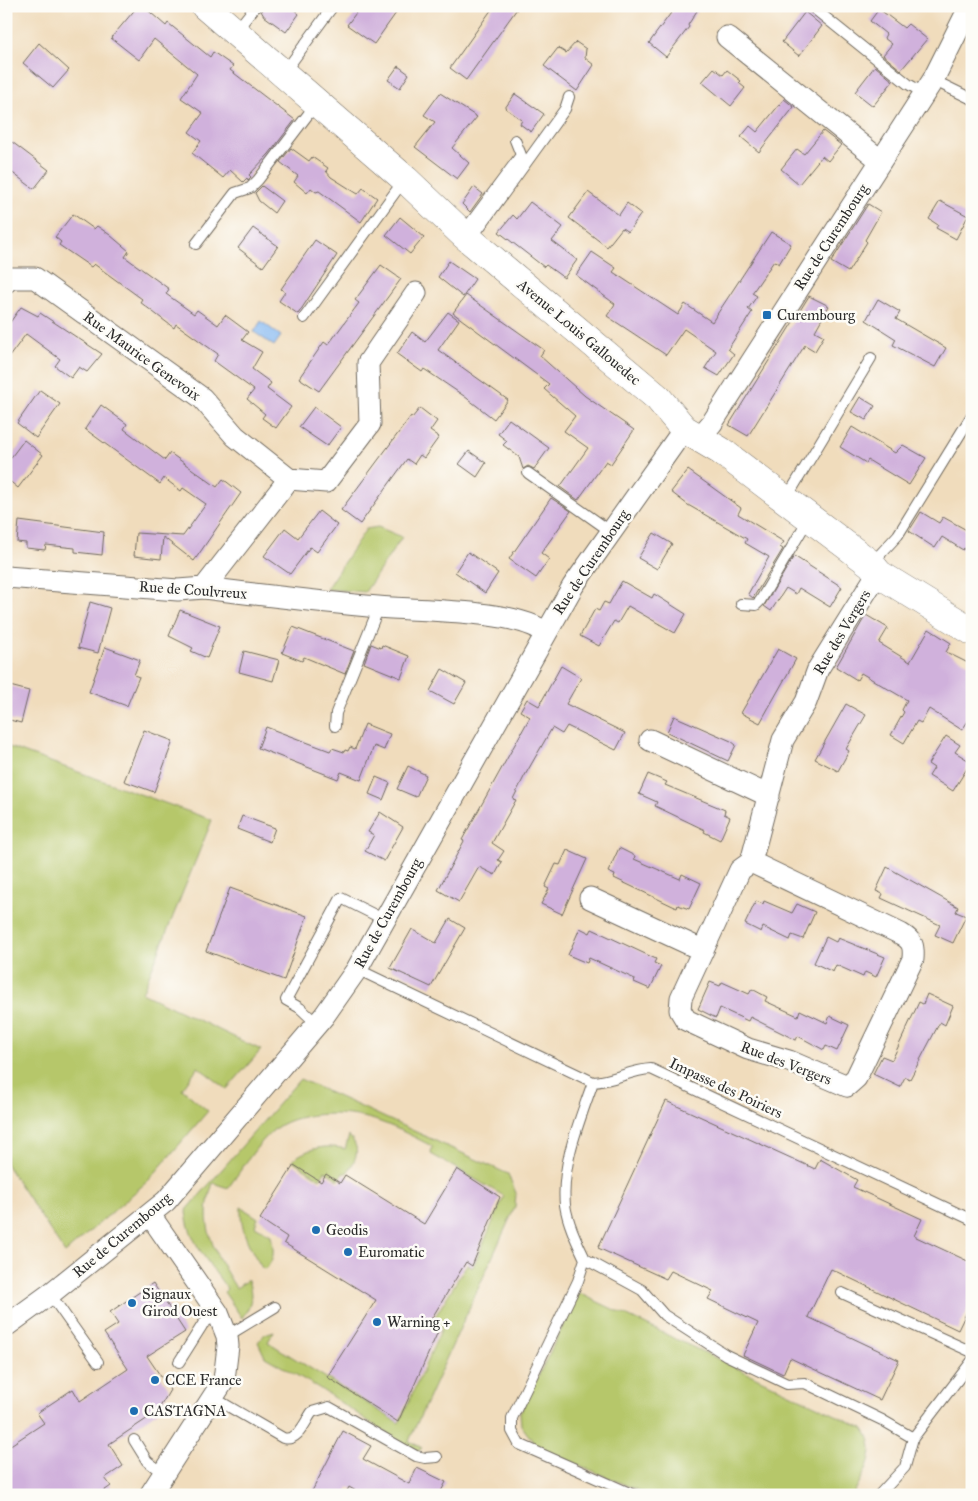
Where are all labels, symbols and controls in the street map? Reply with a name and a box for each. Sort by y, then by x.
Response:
street label: Rue de Curembourg [790,180,873,293]
street label: Avenue Louis Gallouedec [513,275,644,389]
place label: Curembourg [777,306,856,324]
street label: Rue Maurice Genevoix [80,308,204,405]
marker: Curembourg [761,309,773,321]
street label: Rue de Curembourg [549,505,633,618]
street label: Rue de Coulvreux [138,577,248,603]
street label: Rue des Vergers [810,586,874,678]
street label: Rue de Curembourg [350,854,426,971]
street label: Rue des Vergers [738,1037,834,1089]
street label: Impasse des Poiriers [667,1054,785,1122]
street label: Rue de Curembourg [69,1188,176,1281]
place label: Geodis [326,1221,368,1239]
marker: Geodis [310,1224,322,1236]
place label: Euromatic [358,1243,425,1261]
marker: Euromatic [342,1246,354,1258]
place label: Signaux Girod Ouest [142,1285,218,1320]
marker: Signaux Girod Ouest [126,1297,138,1309]
place label: Warning + [387,1313,451,1331]
marker: Warning + [371,1316,383,1328]
place label: CCE France [165,1371,242,1389]
marker: CCE France [149,1374,161,1386]
place label: CASTAGNA [144,1402,226,1420]
marker: CASTAGNA [128,1405,140,1417]

